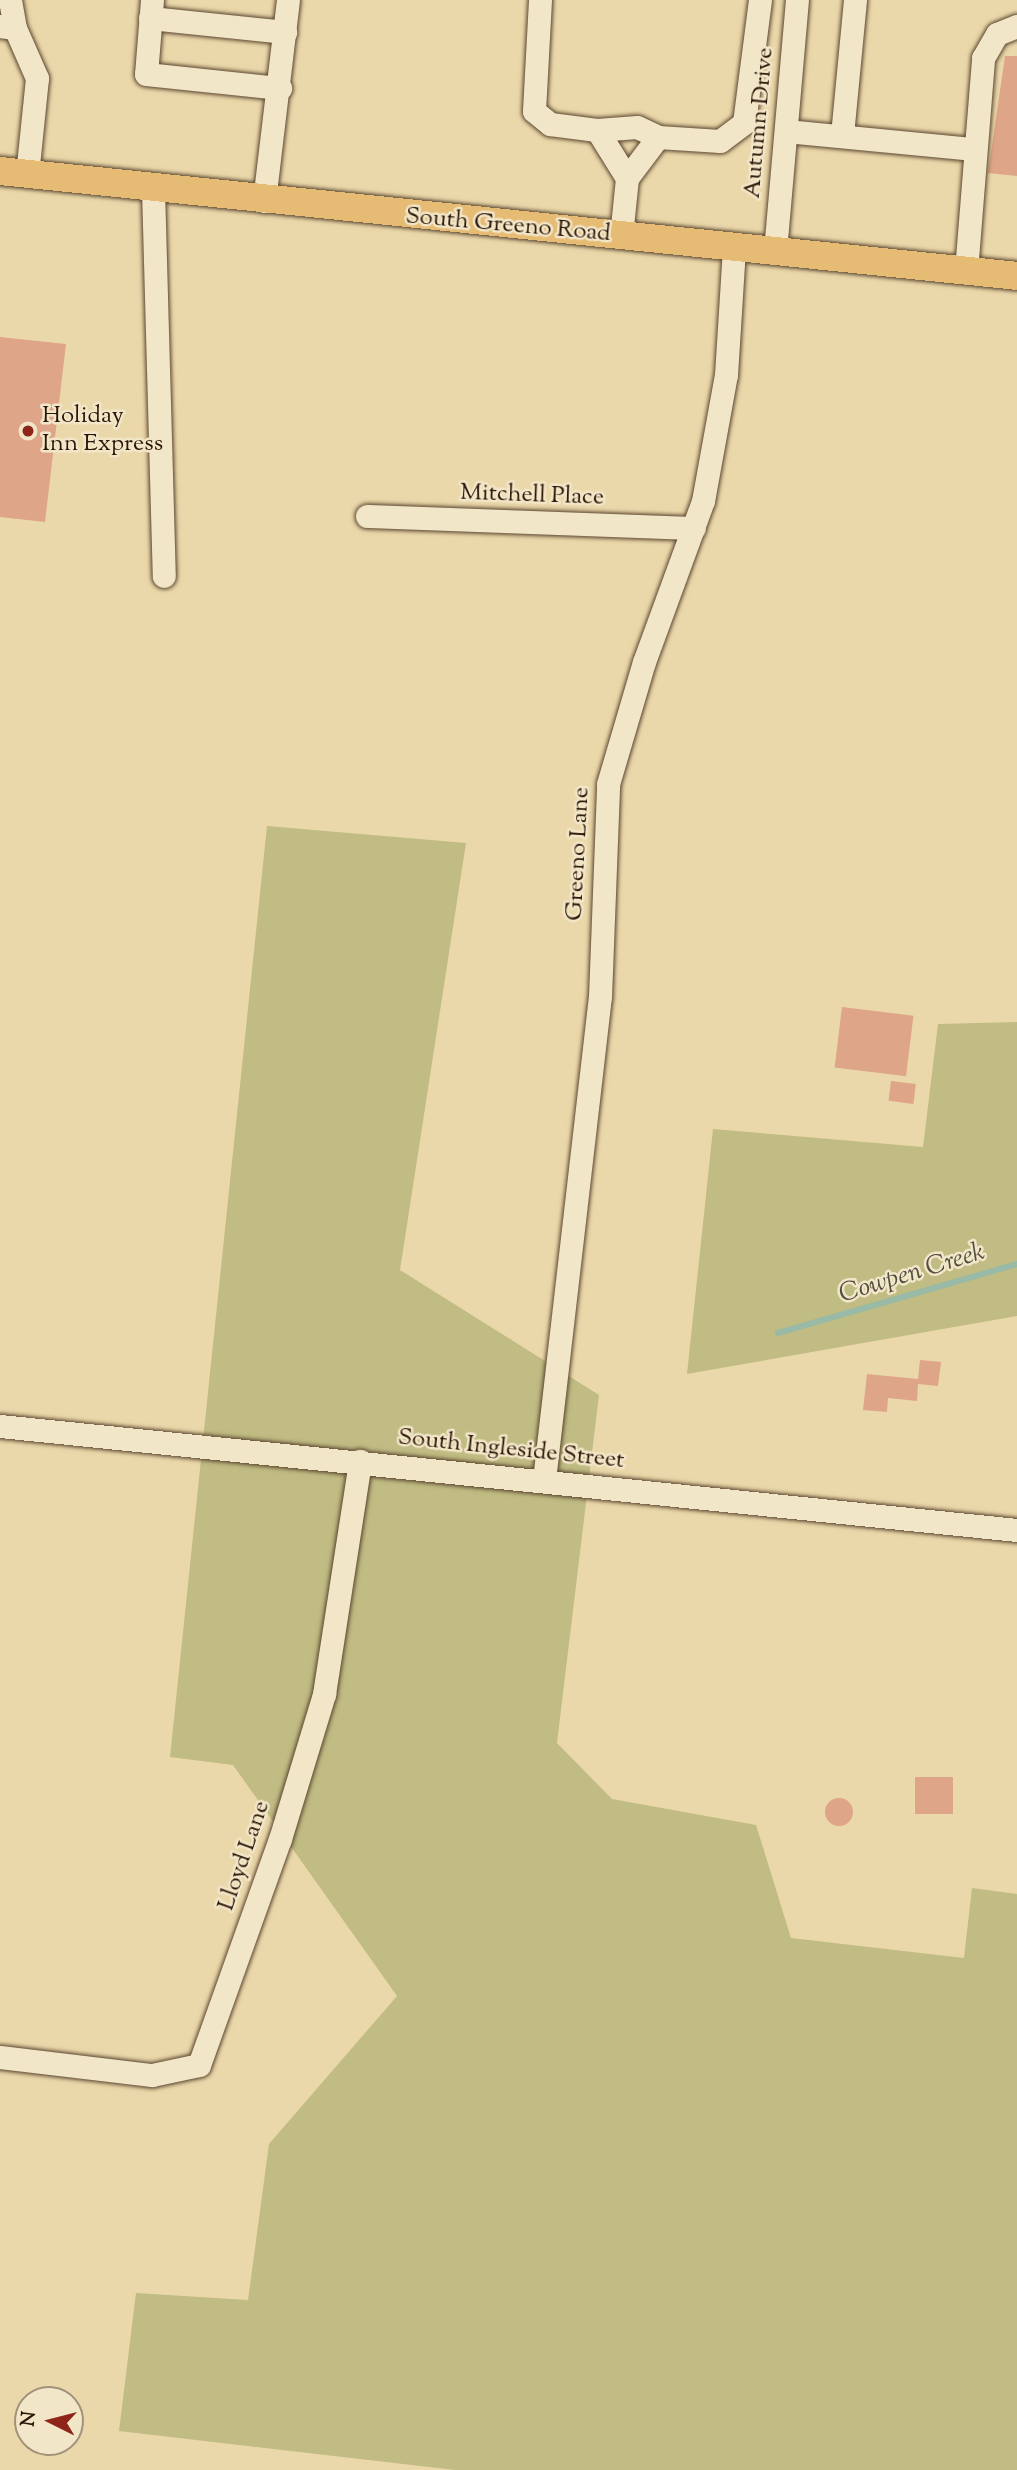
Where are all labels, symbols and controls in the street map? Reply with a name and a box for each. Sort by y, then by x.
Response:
street label: Autumn Drive [739,46,781,200]
street label: South Greeno Road [404,203,612,249]
place label: Holiday Inn Express [42,403,163,459]
marker: Holiday Inn Express [20,423,36,439]
street label: Mitchell Place [459,479,605,513]
street label: Greeno Lane [561,786,597,922]
water label: Cowpen Creek [835,1237,989,1311]
street label: South Ingleside Street [396,1424,626,1476]
street label: Lloyd Lane [213,1797,277,1915]
north arrow [14,2386,84,2456]
text: N [15,2410,44,2428]

